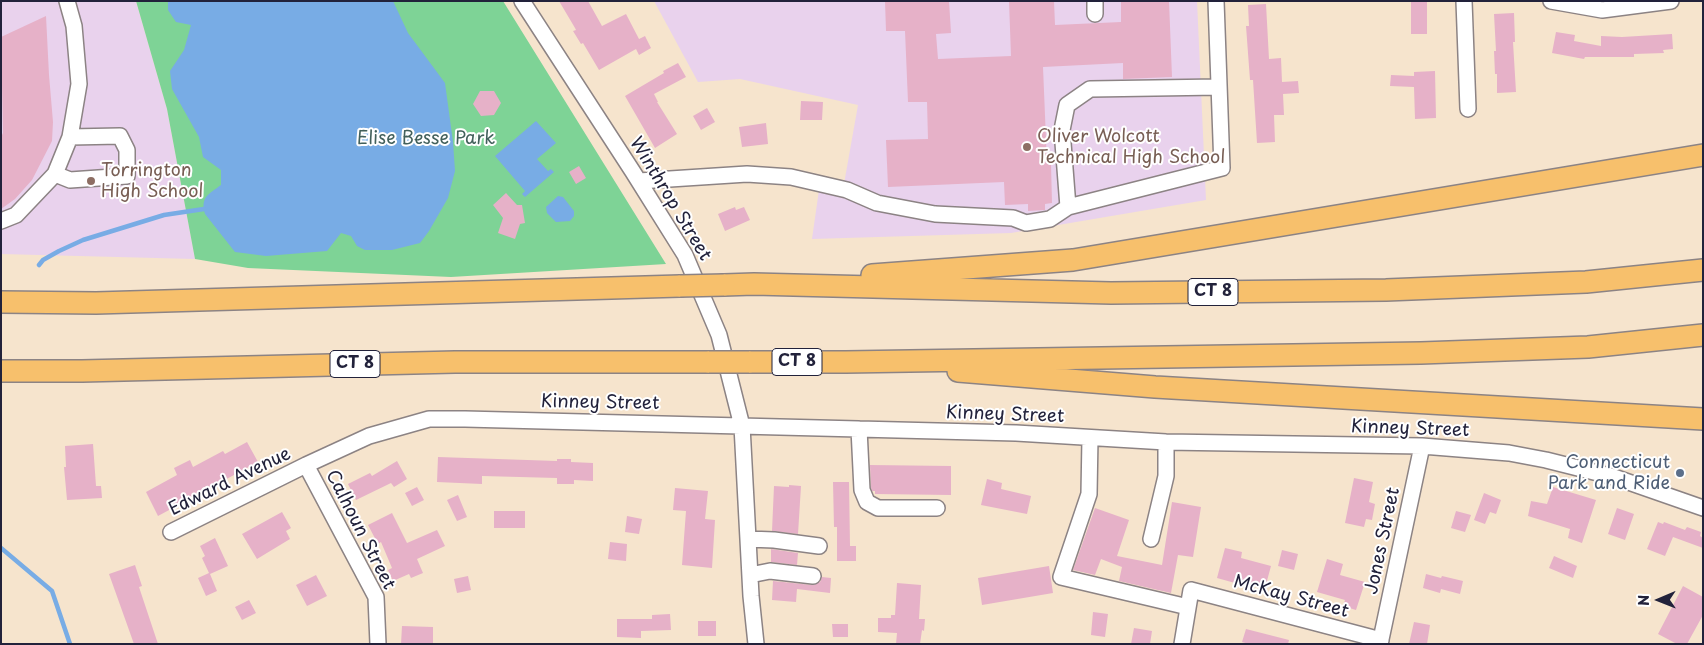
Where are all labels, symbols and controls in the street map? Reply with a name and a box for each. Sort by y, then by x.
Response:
place label: Oliver Wolcott Technical High School [1037,126,1225,168]
park label: Elise Besse Park [357,128,495,150]
street label: Winthrop Street [625,133,715,265]
marker: Oliver Wolcott Technical High School [1021,141,1033,153]
place label: Torrington High School [101,160,204,202]
marker: Torrington High School [85,175,97,187]
road number: CT 8 [1188,278,1238,306]
road number: CT 8 [772,348,822,376]
road number: CT 8 [330,350,380,378]
street label: Kinney Street [540,391,660,415]
street label: Kinney Street [945,402,1065,428]
street label: Kinney Street [1350,416,1470,442]
street label: Edward Avenue [166,443,294,521]
place label: Connecticut Park and Ride [1548,452,1670,494]
street label: Calhoun Street [321,466,399,594]
marker: Connecticut Park and Ride [1674,467,1686,479]
street label: Jones Street [1361,485,1405,597]
street label: McKay Street [1231,571,1351,623]
north arrow [1634,575,1684,625]
text: N [1633,595,1654,606]

